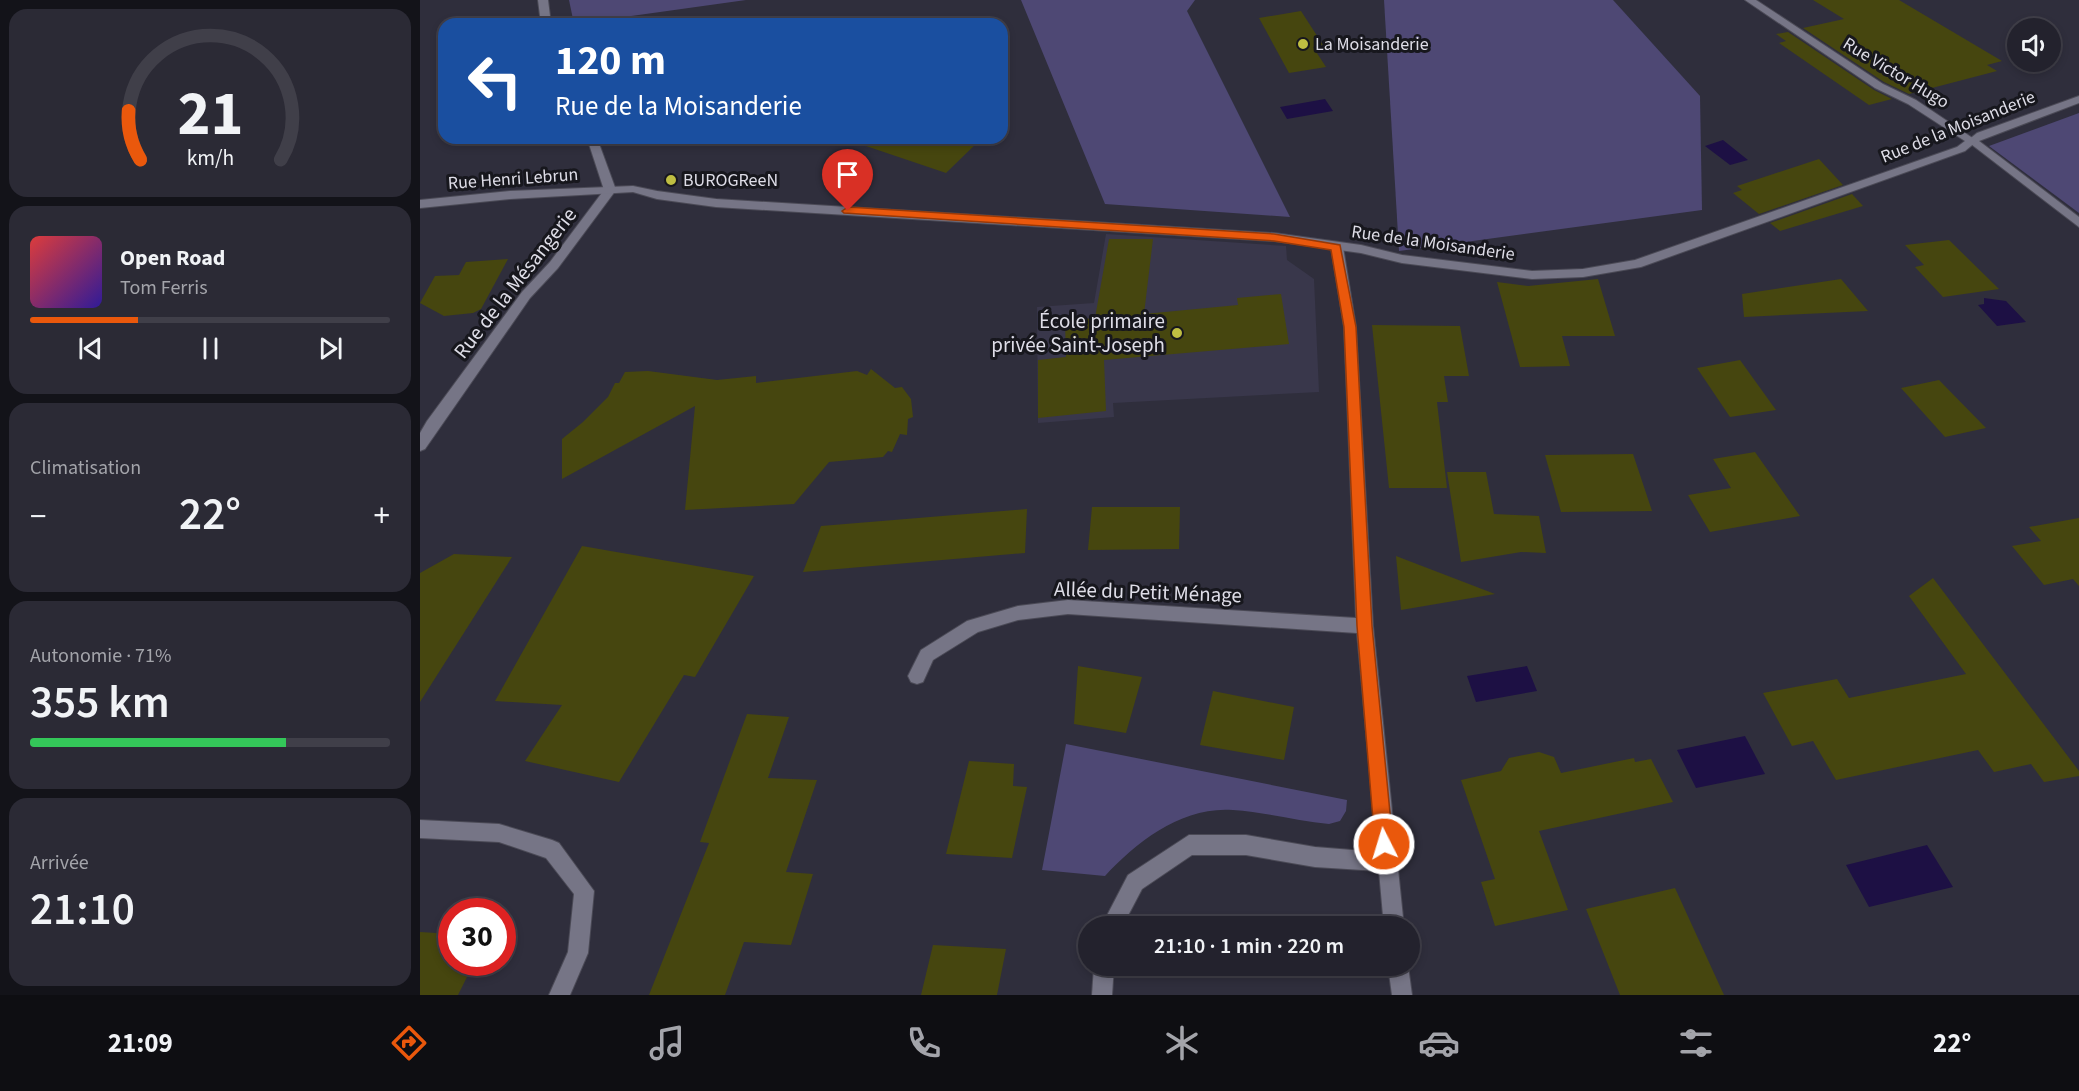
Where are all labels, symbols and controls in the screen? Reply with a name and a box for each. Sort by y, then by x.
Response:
map controls [2007,18,2061,72]
button: sound [2007,18,2061,72]
text: 120 m [555,31,666,91]
street label: Rue Victor Hugo [1838,31,1954,115]
place label: La Moisanderie [1315,32,1429,57]
marker: La Moisanderie [1296,37,1310,51]
icon: left [456,42,534,120]
text: 21 [177,70,243,159]
street label: Rue de la Moisanderie [1877,85,2039,169]
text: Rue de la Moisanderie [555,87,802,126]
text: km/h [186,143,234,174]
pin [822,149,873,211]
icon: arrive [831,158,864,191]
street label: Rue Henri Lebrun [447,162,579,196]
place label: BUROGReeN [683,168,778,193]
marker: BUROGReeN [664,173,678,187]
street label: Rue de la Mésangerie [446,201,584,365]
street label: Rue de la Moisanderie [1350,219,1516,267]
text: Open Road [120,242,225,274]
text: Tom Ferris [120,274,208,302]
place label: École primaire privée Saint-Joseph [991,306,1165,360]
marker: École primaire privée Saint-Joseph [1170,326,1184,340]
icon: previous [74,332,107,365]
icon: pause [194,332,227,365]
icon: next [314,332,347,365]
text: Climatisation [30,454,141,482]
text: 22° [179,483,241,547]
text: − [30,493,46,540]
text: + [374,493,390,540]
street label: Allée du Petit Ménage [1054,574,1242,610]
text: Autonomie · 71% [30,642,171,670]
text: 355 km [30,671,170,735]
position arrow [1352,812,1416,876]
text: Arrivée [30,849,89,877]
text: 21:10 [30,878,135,942]
speed limit sign: 30 [438,898,516,976]
text: 21:10 · 1 min · 220 m [1154,930,1344,962]
icon: directions [388,1022,430,1064]
icon: music [646,1022,688,1064]
icon: phone [903,1022,945,1064]
icon: climate [1161,1022,1203,1064]
icon: car [1418,1022,1460,1064]
icon: filters [1675,1022,1717,1064]
text: 21:09 [108,1024,173,1063]
text: 22° [1933,1024,1971,1063]

